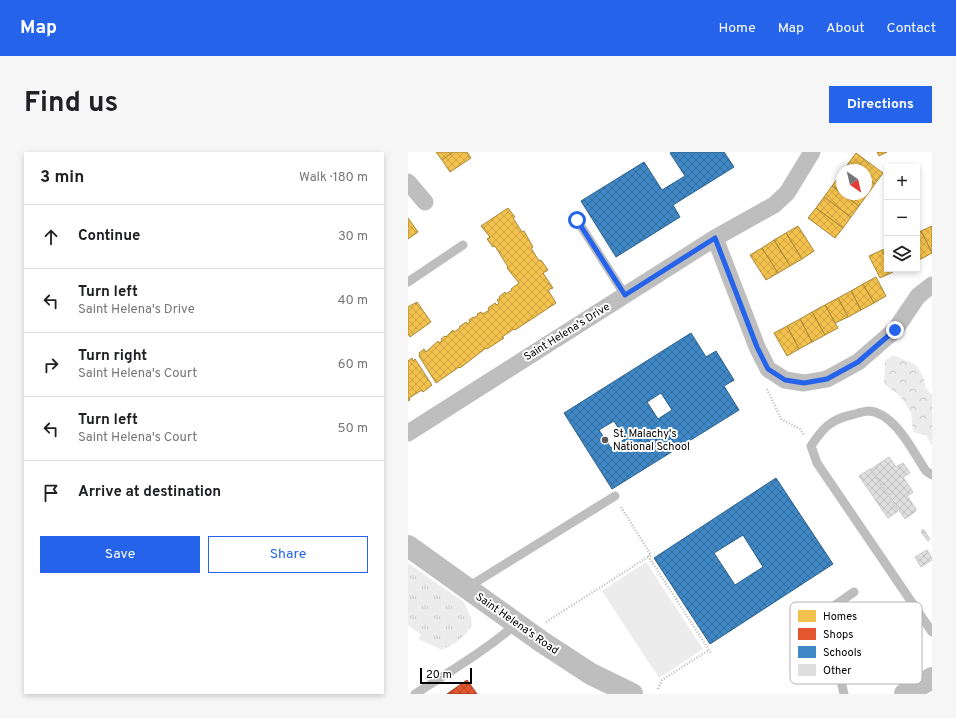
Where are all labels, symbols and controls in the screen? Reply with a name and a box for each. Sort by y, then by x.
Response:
text: Map [20,16,57,40]
text: Home [719,20,756,37]
text: Map [778,20,804,37]
text: About [826,20,865,37]
text: Contact [887,20,936,37]
text: Find us [24,86,118,122]
button: Directions [829,86,932,123]
north arrow [836,164,872,200]
map controls [884,164,920,272]
button: + [884,164,920,200]
text: 3 min [40,167,84,189]
text: Walk · 180 m [299,170,368,186]
button: − [884,200,920,236]
route start [568,211,586,229]
icon: ahead [40,226,62,248]
text: Continue [78,227,140,246]
text: 30 m [338,229,368,245]
button: layers [884,236,920,272]
text: Turn left [78,283,138,302]
icon: left [40,290,62,312]
text: 40 m [338,293,368,309]
street label: Saint Helena's Drive [521,300,613,364]
text: Saint Helena's Drive [78,302,195,318]
route end [886,321,904,339]
text: Turn right [78,347,147,366]
icon: right [40,354,62,376]
text: 60 m [338,357,368,373]
text: Saint Helena's Court [78,366,197,382]
text: Turn left [78,411,138,430]
icon: left [40,418,62,440]
text: 50 m [338,421,368,437]
place label: St. Malachy's National School [613,427,690,454]
text: Saint Helena's Court [78,430,197,446]
marker: St. Malachy's National School [600,435,610,445]
icon: arrive [40,482,62,504]
text: Arrive at destination [78,483,221,502]
button: Save [40,536,200,573]
button: Share [208,536,368,573]
street label: Saint Helena's Road [473,590,561,658]
legend [790,602,922,684]
text: Homes [823,610,857,624]
text: Shops [823,628,853,642]
text: Schools [823,646,862,660]
text: Other [823,664,852,678]
scale bar [420,666,472,685]
text: 20 m [426,668,452,682]

